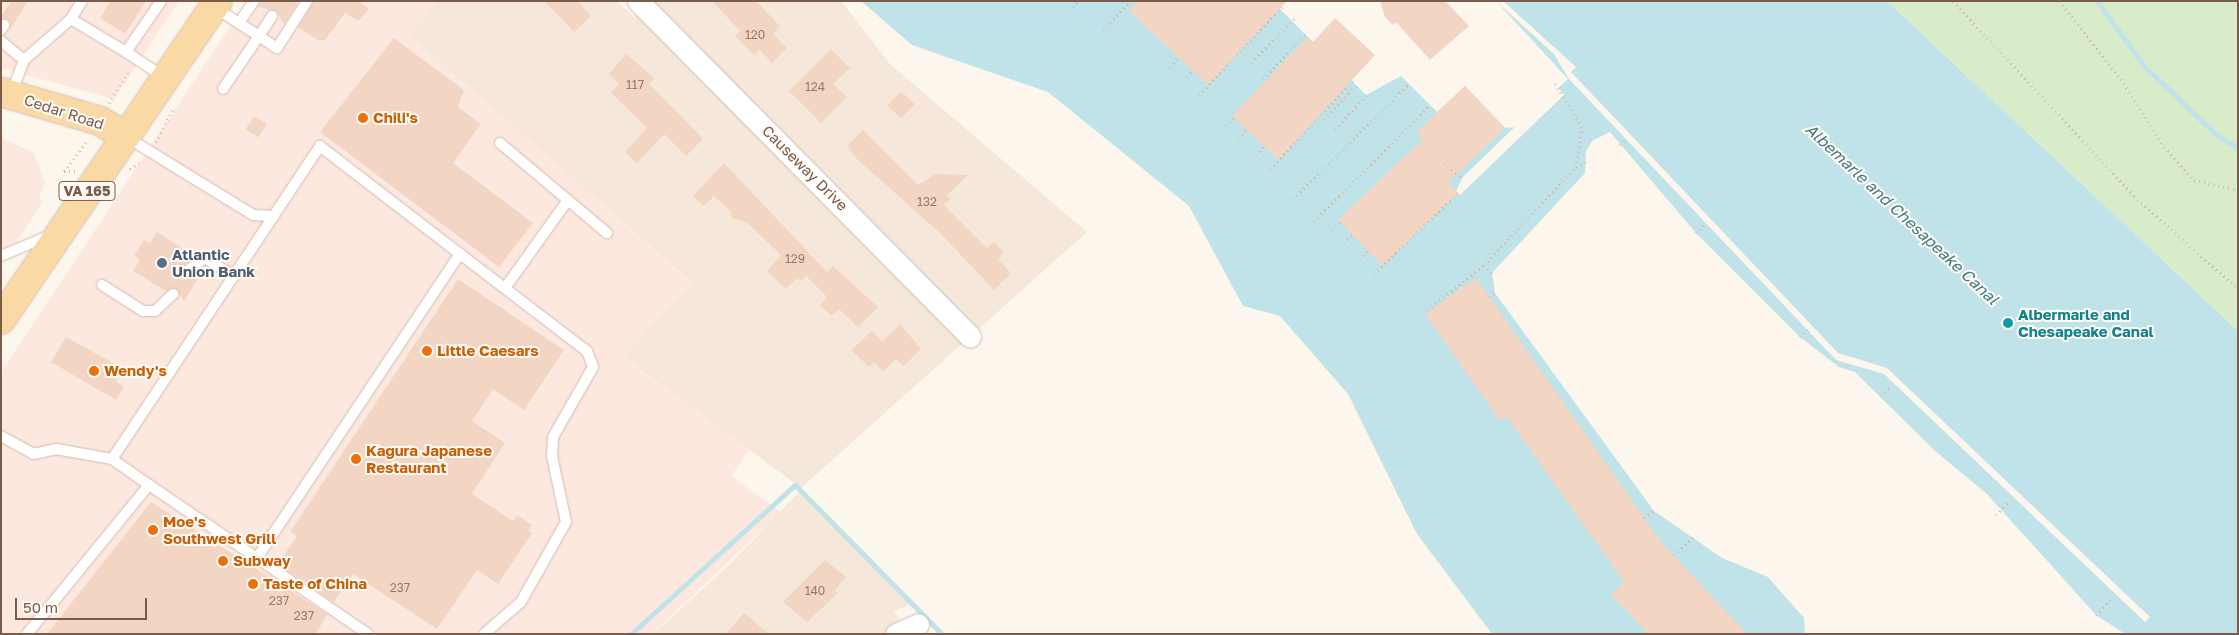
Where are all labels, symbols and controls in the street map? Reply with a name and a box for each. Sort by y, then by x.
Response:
house number: 120 [745,28,765,42]
house number: 117 [626,78,644,92]
house number: 124 [805,80,825,94]
street label: Cedar Road [22,91,106,133]
place label: Chili's [373,109,418,127]
marker: Chili's [357,112,369,124]
water label: Albemarle and Chesapeake Canal [1802,119,2002,309]
street label: Causeway Drive [758,121,852,215]
road number: VA 165 [58,180,116,202]
house number: 132 [917,195,937,209]
place label: Atlantic Union Bank [172,245,255,280]
house number: 129 [785,252,805,266]
marker: Atlantic Union Bank [156,257,168,269]
place label: Albermarle and Chesapeake Canal [2018,305,2154,340]
marker: Albermarle and Chesapeake Canal [2002,317,2014,329]
place label: Little Caesars [437,342,539,360]
marker: Little Caesars [421,345,433,357]
place label: Wendy's [104,362,167,380]
marker: Wendy's [88,365,100,377]
place label: Kagura Japanese Restaurant [366,441,492,476]
marker: Kagura Japanese Restaurant [350,453,362,465]
place label: Moe's Southwest Grill [163,512,276,547]
marker: Moe's Southwest Grill [147,524,159,536]
place label: Subway [233,552,291,570]
marker: Subway [217,555,229,567]
place label: Taste of China [263,575,367,593]
marker: Taste of China [247,578,259,590]
house number: 237 [390,581,410,595]
house number: 140 [805,584,825,598]
scale bar [18,588,150,620]
house number: 237 [269,594,289,608]
text: 50 m [23,598,58,616]
house number: 237 [294,609,314,623]

